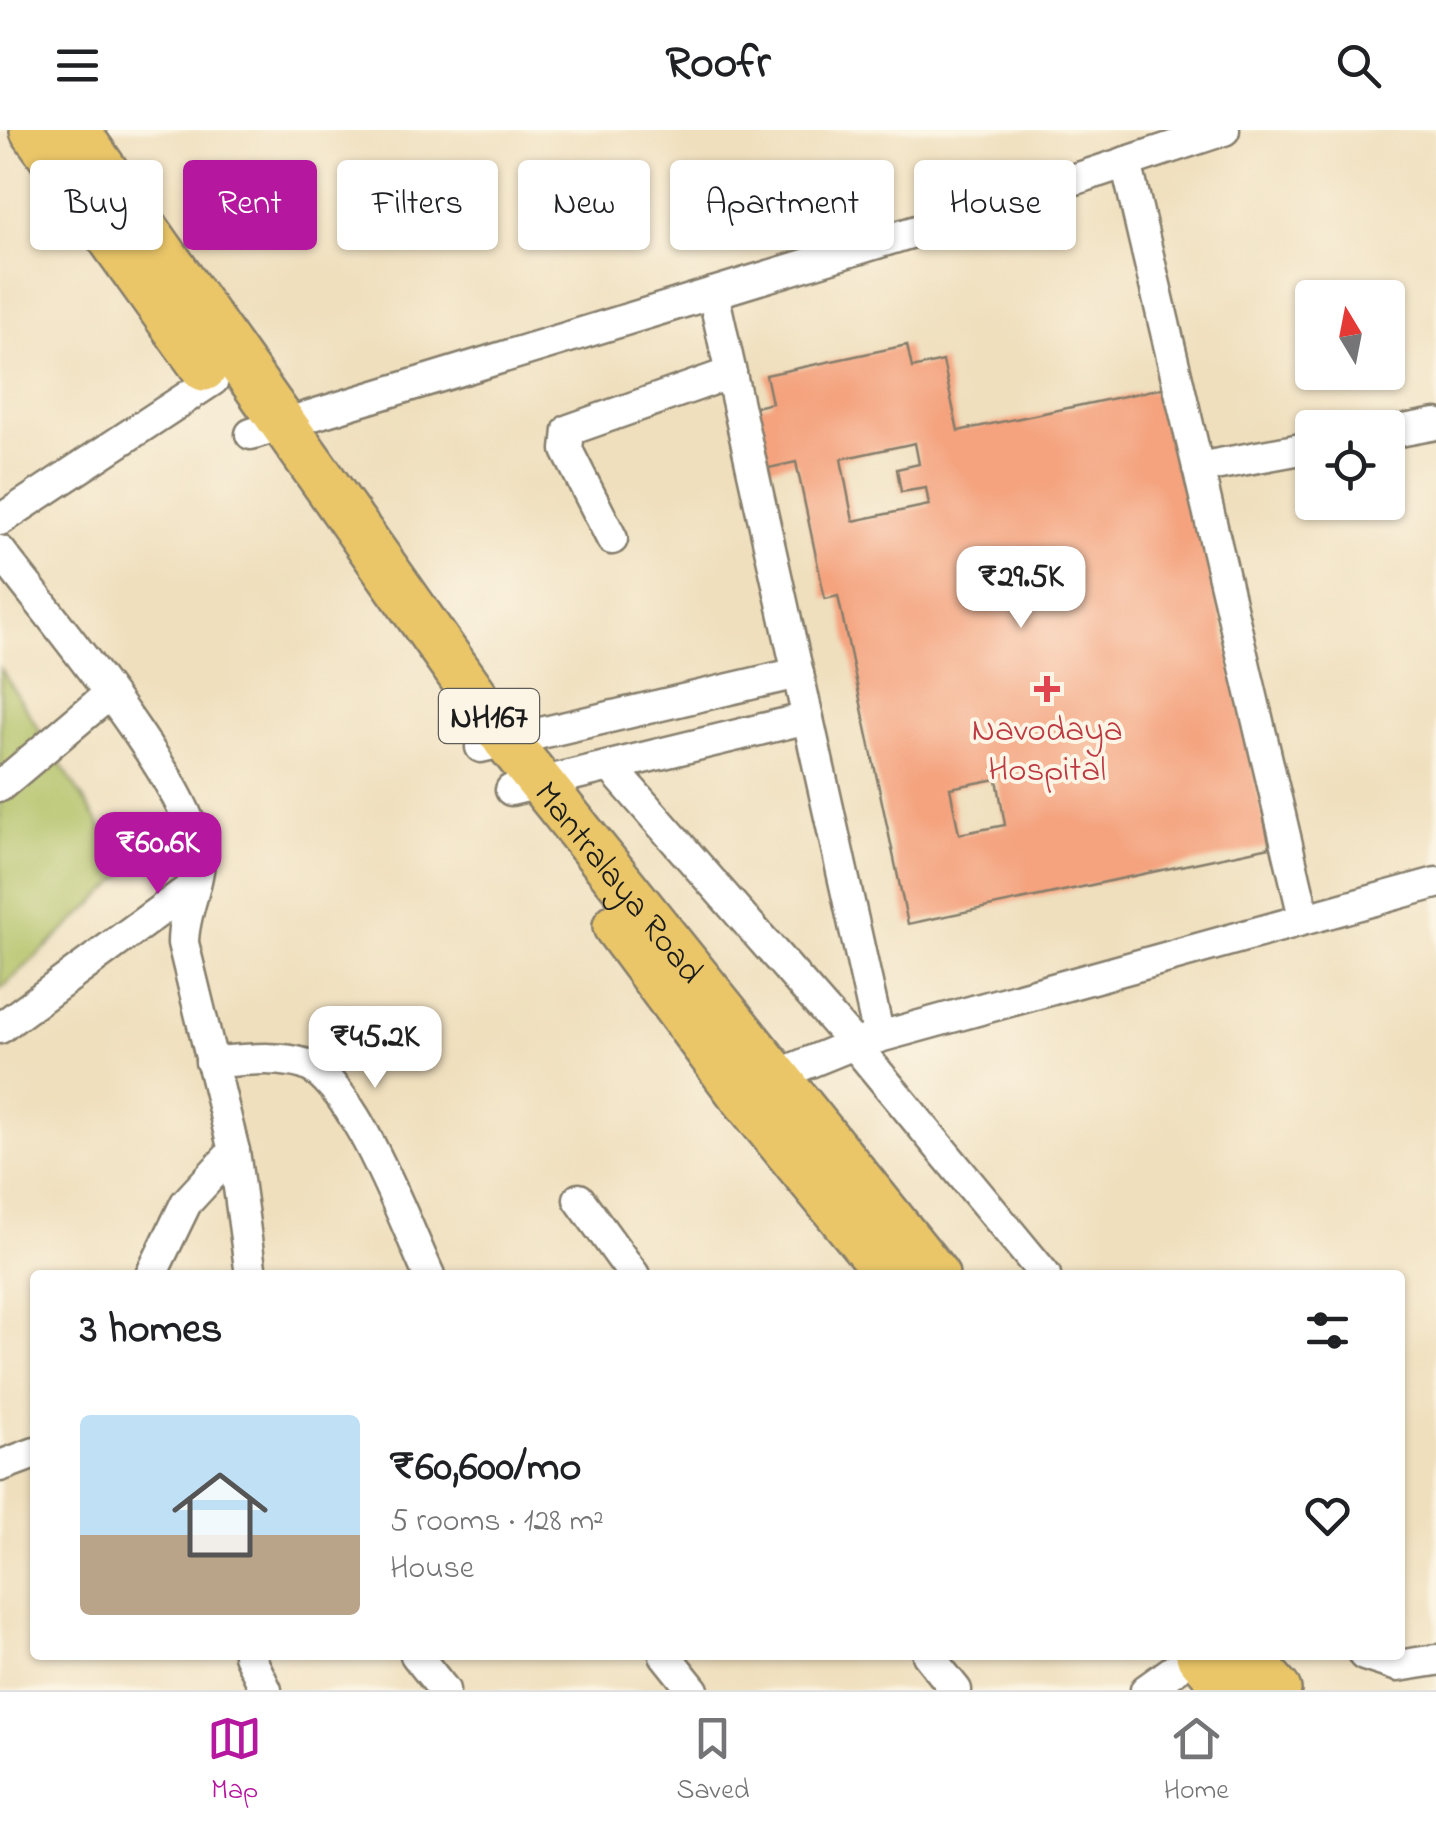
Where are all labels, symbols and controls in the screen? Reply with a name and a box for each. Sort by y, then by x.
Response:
text: Roofr [665,32,771,98]
icon: menu [50,38,105,93]
icon: search [1331,38,1386,93]
chip: Buy [30,160,163,250]
chip: Rent [183,160,317,250]
chip: Filters [337,160,498,250]
chip: New [518,160,650,250]
chip: Apartment [670,160,894,250]
chip: House [914,160,1076,250]
north arrow [1295,280,1405,390]
map controls [1295,280,1405,520]
button: locate [1295,410,1405,520]
pin: ₹29.5K [940,546,1102,631]
text: ₹29.5K [978,555,1064,602]
marker: Navodaya Hospital [1034,676,1060,702]
road number: NH167 [439,689,539,743]
place label: Navodaya Hospital [971,706,1123,797]
street label: Mantralaya Road [520,771,714,996]
pin: ₹60.6K [77,812,239,897]
text: ₹60.6K [116,821,200,868]
pin: ₹45.2K [294,1006,456,1091]
text: ₹45.2K [331,1015,419,1062]
text: 3 homes [80,1300,222,1361]
icon: filters [1300,1303,1355,1358]
text: ₹60,600/mo [390,1438,581,1499]
icon: home [160,1455,280,1575]
icon: heart [1300,1488,1355,1543]
text: 5 rooms · 128 m² [390,1499,604,1546]
text: House [390,1546,474,1593]
tab: Map [207,1711,262,1812]
tab: Saved [676,1711,749,1812]
tab: Home [1164,1711,1229,1812]

